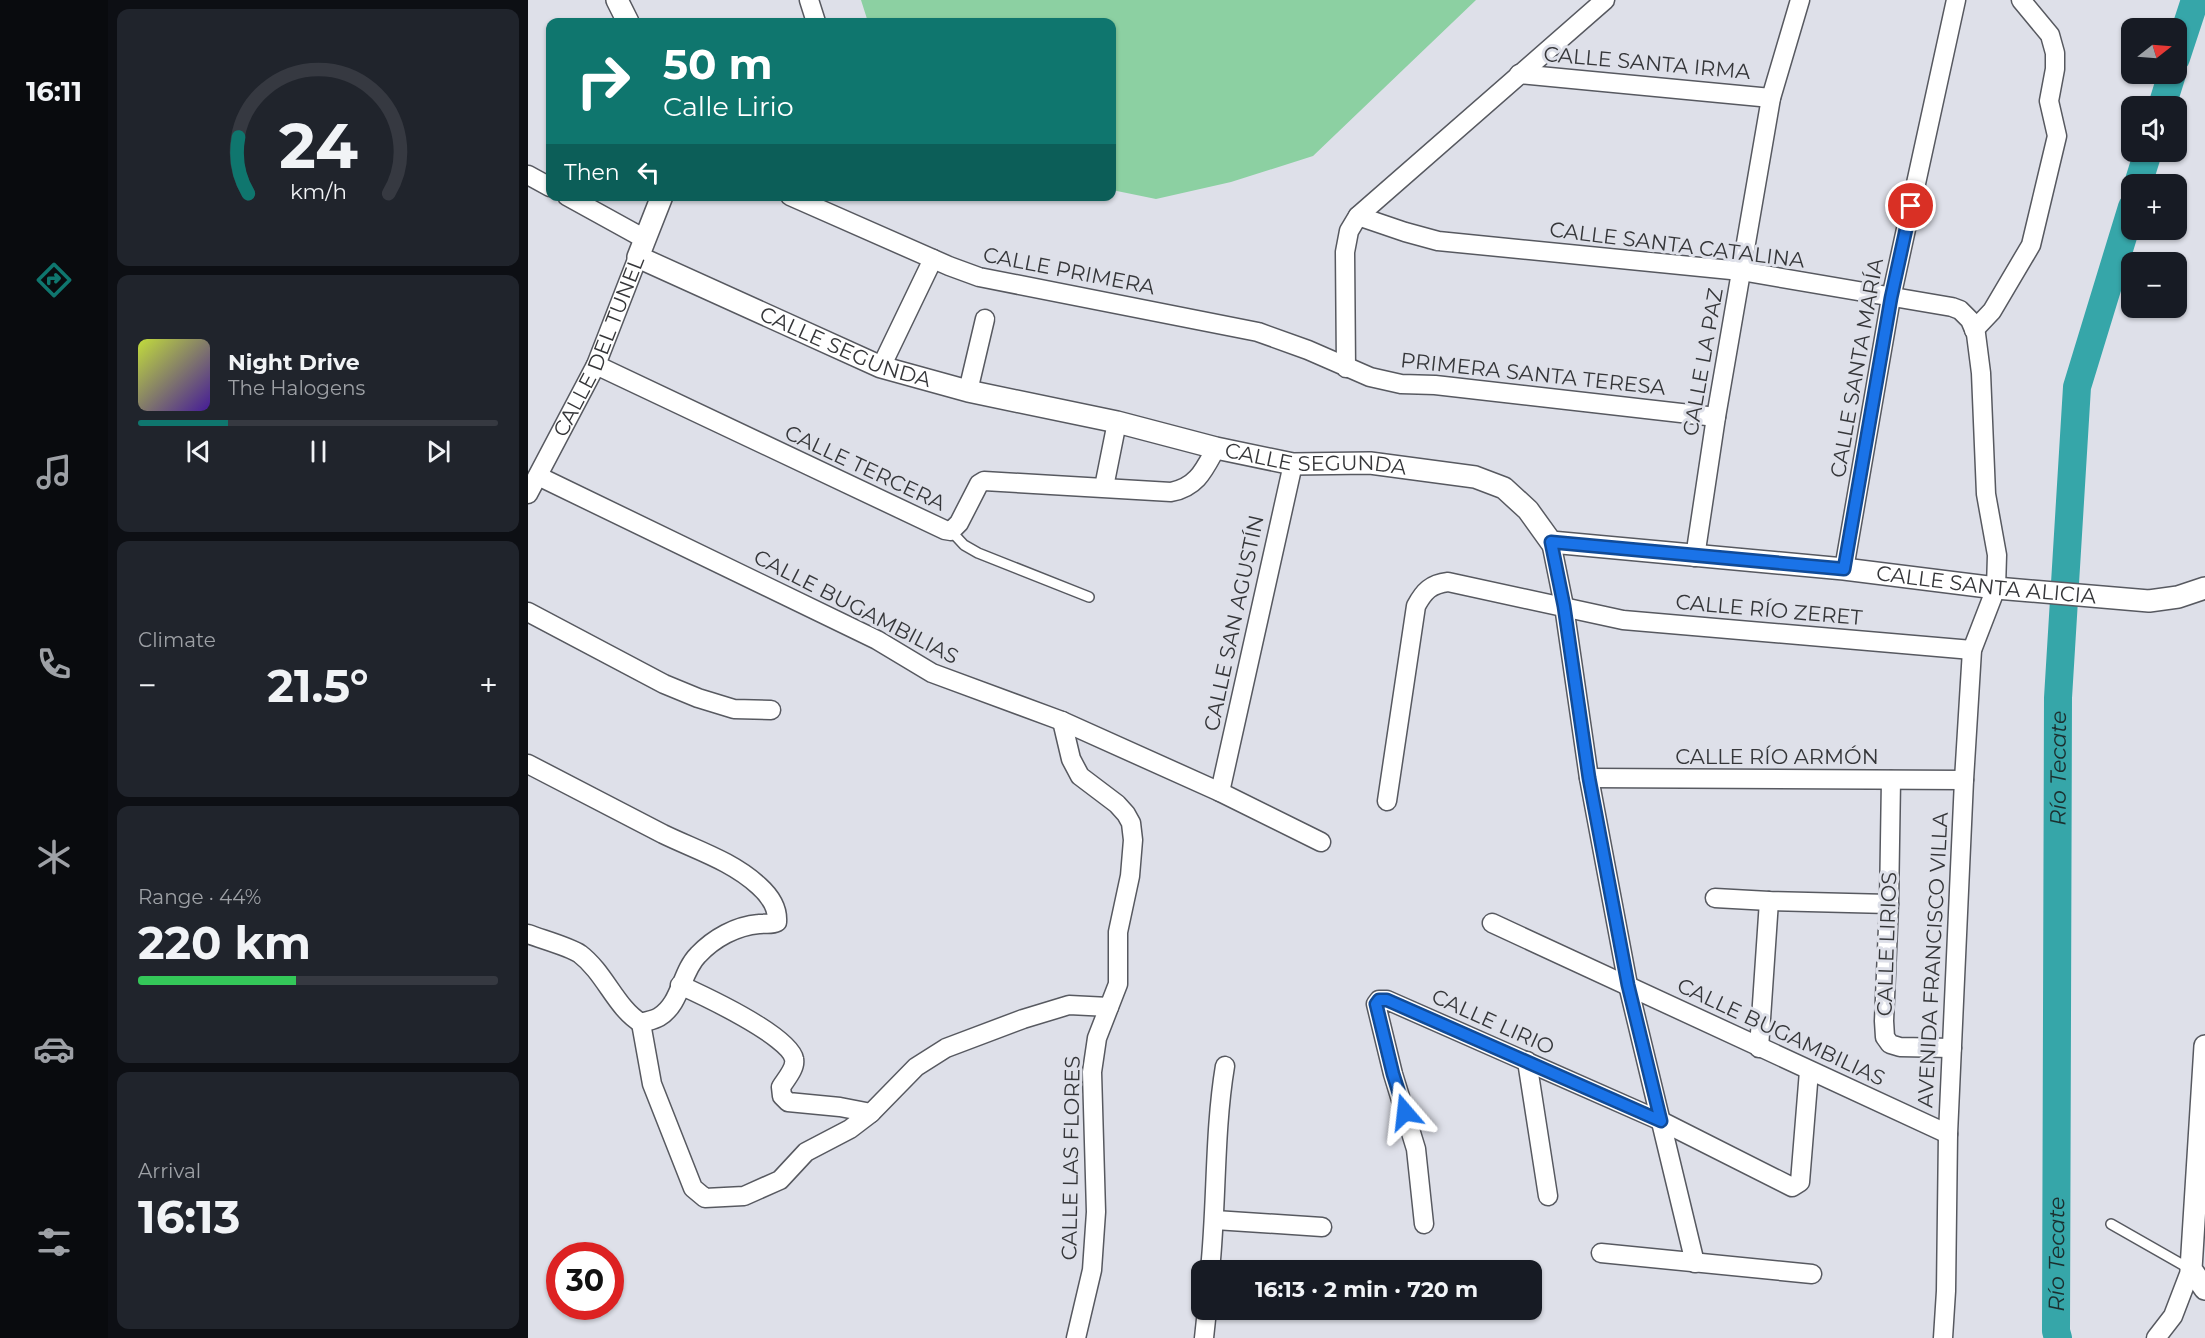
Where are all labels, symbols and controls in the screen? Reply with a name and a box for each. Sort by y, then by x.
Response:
north arrow [2121,18,2187,84]
map controls [2121,18,2187,318]
text: 50 m [663,38,772,90]
street label: CALLE SANTA IRMA [1543,41,1752,84]
icon: right [564,42,642,120]
text: 16:11 [26,75,82,108]
text: Calle Lirio [663,90,794,123]
button: sound [2121,96,2187,162]
text: 24 [278,109,358,185]
icon: left [632,156,665,189]
text: Then [564,159,620,186]
button: + [2121,174,2187,240]
text: km/h [289,179,347,205]
pin [1885,180,1936,231]
icon: arrive [1894,189,1927,222]
street label: CALLE SANTA CATALINA [1548,216,1807,273]
street label: CALLE PRIMERA [981,242,1158,300]
street label: CALLE DEL TUNEL [547,252,649,441]
button: − [2121,252,2187,318]
street label: CALLE SANTA MARÍA [1825,255,1888,480]
icon: directions [33,259,75,301]
street label: CALLE LA PAZ [1677,286,1728,438]
street label: CALLE SEGUNDA [756,301,935,392]
street label: PRIMERA SANTA TERESA [1399,347,1668,400]
text: Night Drive [228,349,360,376]
text: The Halogens [228,376,365,400]
street label: CALLE TERCERA [781,419,950,516]
icon: previous [182,435,215,468]
icon: pause [302,435,335,468]
icon: next [422,435,455,468]
street label: CALLE SEGUNDA [1223,437,1409,480]
icon: music [33,451,75,493]
street label: CALLE SAN AGUSTÍN [1198,513,1269,733]
street label: CALLE BUGAMBILIAS [750,544,963,669]
street label: CALLE SANTA ALICIA [1875,560,2098,609]
street label: CALLE RÍO ZERET [1675,589,1864,630]
text: Climate [138,628,216,652]
icon: phone [33,643,75,685]
text: 21.5° [267,658,369,713]
text: − [138,665,157,705]
text: + [479,665,498,705]
water label: Río Tecate [2045,711,2072,826]
street label: CALLE RÍO ARMÓN [1675,744,1879,769]
street label: AVENIDA FRANCISCO VILLA [1912,810,1953,1109]
icon: climate [33,836,75,878]
street label: CALLE LIRIOS [1871,871,1902,1017]
text: Range · 44% [138,885,261,909]
text: 220 km [138,915,311,970]
street label: CALLE BUGAMBILIAS [1673,972,1889,1091]
street label: CALLE LIRIO [1428,983,1558,1060]
icon: car [33,1028,75,1070]
street label: CALLE LAS FLORES [1056,1055,1085,1261]
position arrow [1373,1080,1437,1144]
text: Arrival [138,1159,201,1183]
text: 16:13 [138,1189,240,1244]
water label: Río Tecate [2043,1197,2070,1312]
icon: filters [33,1221,75,1263]
speed limit sign: 30 [546,1242,624,1320]
text: 16:13 · 2 min · 720 m [1255,1276,1478,1303]

